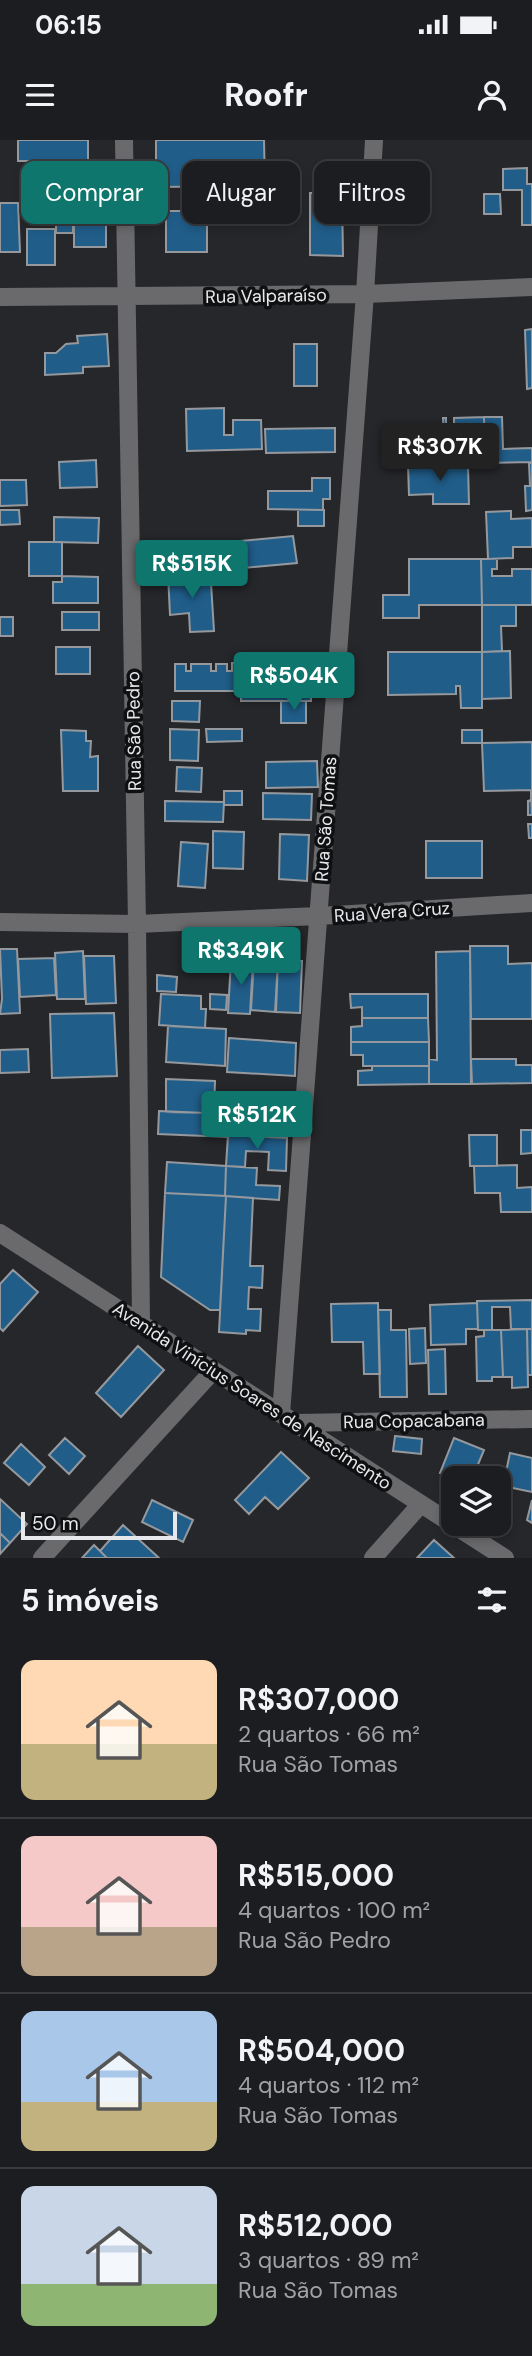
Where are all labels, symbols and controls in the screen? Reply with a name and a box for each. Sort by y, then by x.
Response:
text: 06:15 [35,8,102,42]
text: Roofr [224,74,308,116]
icon: menu [21,76,59,114]
icon: person [473,76,511,114]
chip: Comprar [21,161,168,224]
chip: Alugar [182,161,300,224]
chip: Filtros [314,161,430,224]
street label: Rua Valparaíso [205,283,327,309]
pin: R$307K [383,424,497,483]
text: R$307K [397,431,483,461]
pin: R$515K [135,540,249,600]
text: R$515K [152,548,232,578]
pin: R$504K [237,652,351,712]
text: R$504K [250,660,338,690]
street label: Rua São Pedro [121,671,147,791]
street label: Rua São Tomas [310,756,342,882]
street label: Rua Vera Cruz [333,896,451,928]
pin: R$349K [184,928,298,987]
text: R$349K [198,935,284,965]
pin: R$512K [200,1091,314,1151]
text: R$512K [217,1099,297,1129]
street label: Avenida Vinícius Soares de Nascimento [108,1297,396,1495]
street label: Rua Copacabana [343,1408,485,1434]
map controls [441,1466,511,1536]
button: layers [441,1466,511,1536]
scale bar [21,1509,177,1541]
text: 50 m [32,1511,79,1536]
text: 5 imóveis [21,1581,159,1620]
icon: filters [473,1581,511,1619]
text: R$307,000 [238,1680,399,1719]
icon: home [77,1688,161,1772]
text: 2 quartos · 66 m² [238,1719,420,1749]
text: Rua São Tomas [238,1749,398,1779]
text: R$515,000 [238,1856,394,1895]
icon: home [77,1864,161,1948]
text: 4 quartos · 100 m² [238,1895,430,1925]
text: Rua São Pedro [238,1925,391,1955]
text: R$504,000 [238,2031,405,2070]
icon: home [77,2039,161,2123]
text: 4 quartos · 112 m² [238,2070,419,2100]
text: Rua São Tomas [238,2100,398,2130]
text: R$512,000 [238,2206,393,2245]
icon: home [77,2214,161,2298]
text: 3 quartos · 89 m² [238,2245,419,2275]
text: Rua São Tomas [238,2275,398,2305]

